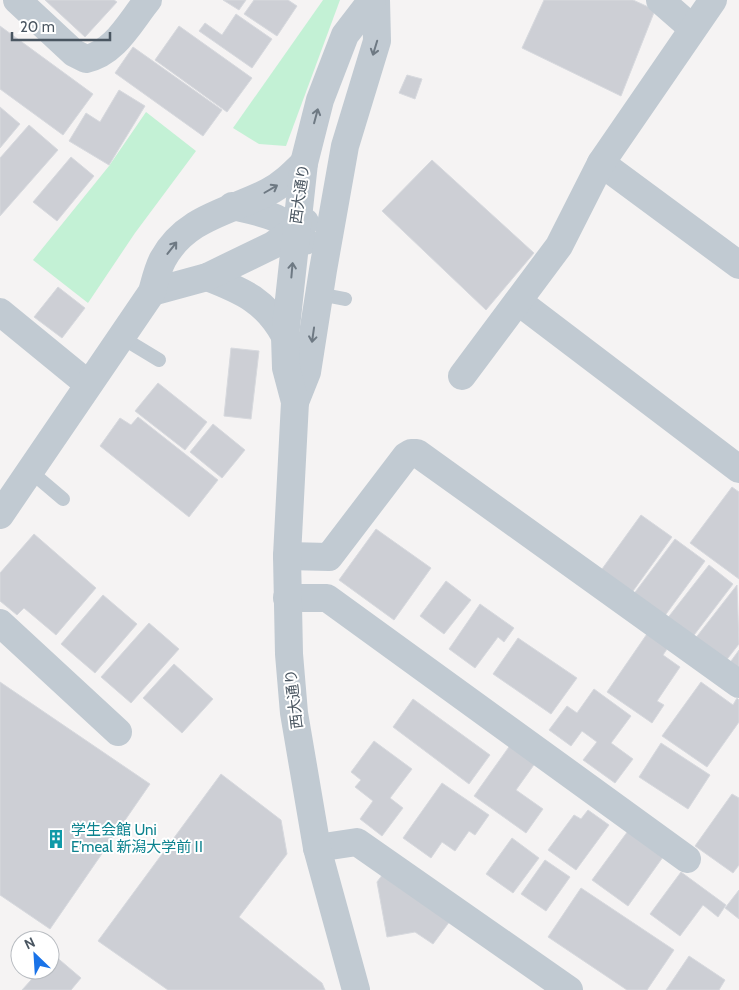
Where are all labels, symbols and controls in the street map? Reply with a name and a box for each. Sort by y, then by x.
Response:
scale bar [12,10,110,42]
text: 20 m [20,18,55,36]
one-way arrow [369,40,379,56]
one-way arrow [312,108,321,124]
street label: 西大通り [287,163,313,225]
one-way arrow [263,184,278,194]
one-way arrow [166,242,177,255]
one-way arrow [287,263,297,279]
one-way arrow [307,327,317,343]
street label: 西大通り [281,668,307,730]
place label: 学生会館 Uni E’meal 新潟大学前Ⅱ [71,821,206,856]
building icon: 学生会館 Uni E’meal 新潟大学前Ⅱ [45,828,67,850]
north arrow [10,930,60,980]
text: N [21,933,38,953]

